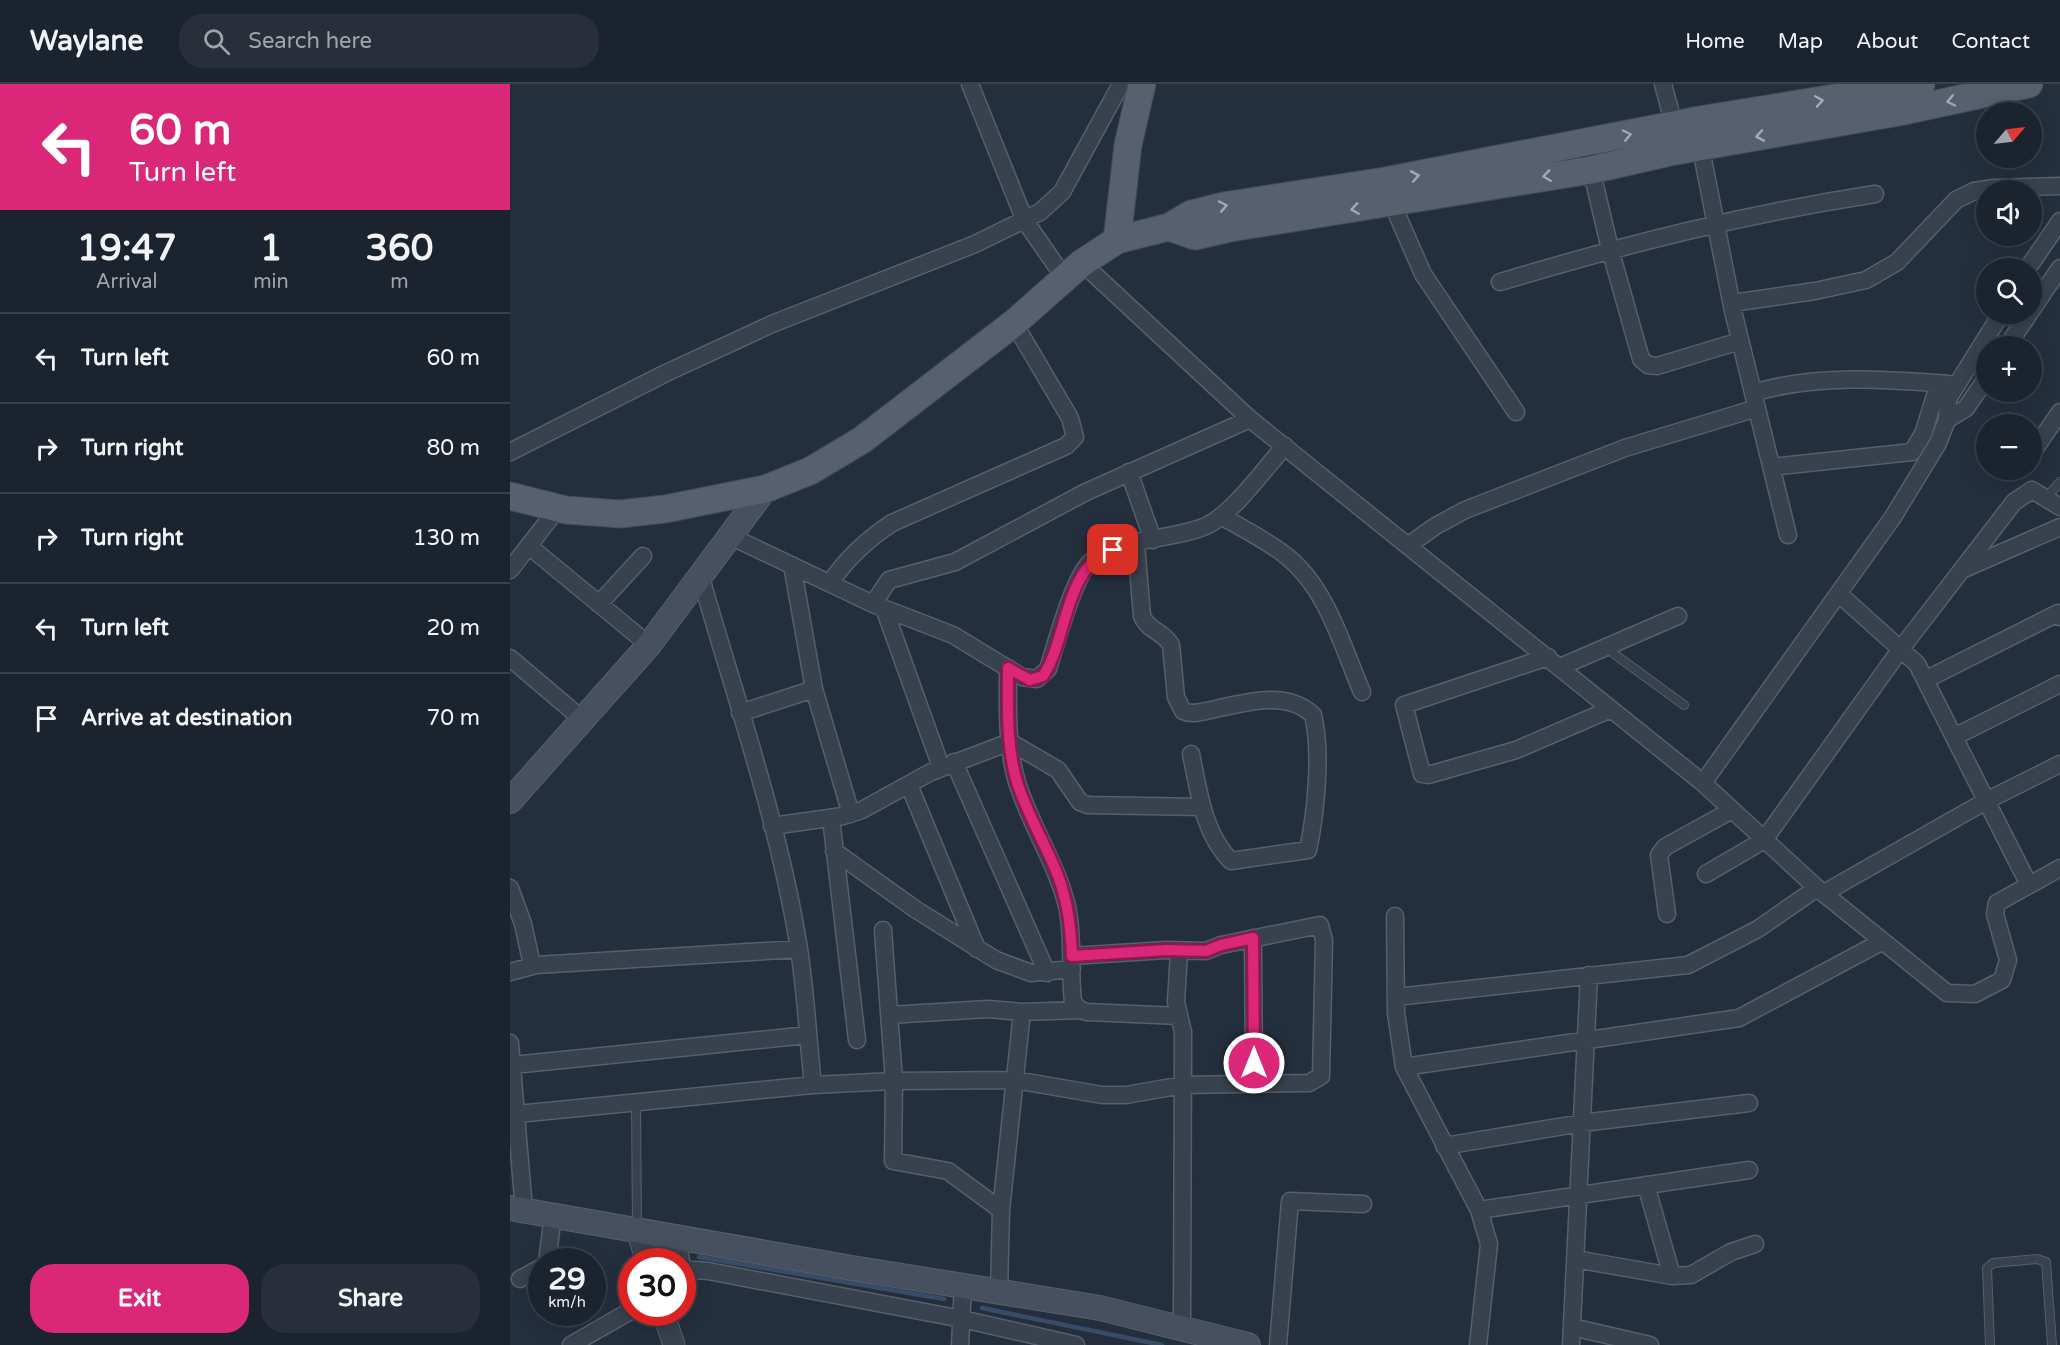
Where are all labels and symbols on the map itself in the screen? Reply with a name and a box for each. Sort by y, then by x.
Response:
one-way arrow [1947,94,1957,107]
one-way arrow [1814,95,1824,108]
north arrow [1976,102,2042,168]
one-way arrow [1622,129,1632,142]
one-way arrow [1755,129,1765,142]
one-way arrow [1410,170,1420,183]
one-way arrow [1543,170,1552,182]
one-way arrow [1218,200,1228,213]
one-way arrow [1351,202,1360,214]
pin [1087,524,1138,575]
position arrow [1222,1031,1286,1095]
speed limit sign: 30 [618,1248,696,1326]

